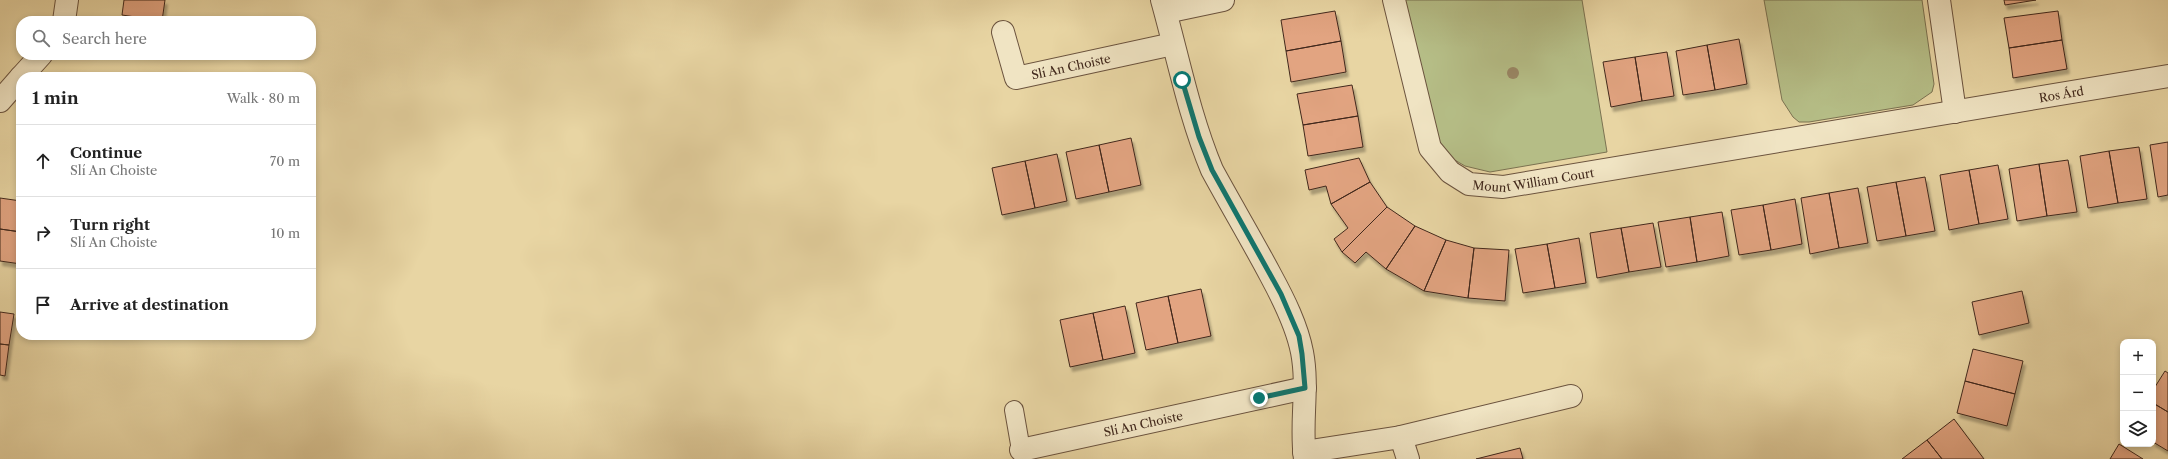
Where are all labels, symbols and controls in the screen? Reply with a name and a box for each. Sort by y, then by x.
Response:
search box [16,16,316,60]
icon: search [30,27,52,49]
text: Search here [62,29,147,48]
street label: Slí An Choiste [1030,50,1112,82]
route start [1173,71,1191,89]
street label: Ros Árd [2038,83,2085,105]
text: 1 min [32,88,79,108]
text: Walk · 80 m [227,90,300,106]
text: Continue [70,143,142,162]
icon: ahead [32,150,54,172]
text: 70 m [270,153,300,169]
text: Slí An Choiste [70,162,157,178]
street label: Mount William Court [1472,164,1596,195]
text: Turn right [70,215,150,234]
icon: right [32,222,54,244]
text: 10 m [271,225,300,241]
text: Slí An Choiste [70,234,157,250]
icon: arrive [32,294,54,316]
text: Arrive at destination [70,295,229,314]
map controls [2120,339,2156,447]
button: + [2120,339,2156,375]
button: − [2120,375,2156,411]
route end [1250,389,1268,407]
street label: Slí An Choiste [1102,407,1184,439]
button: layers [2120,411,2156,447]

